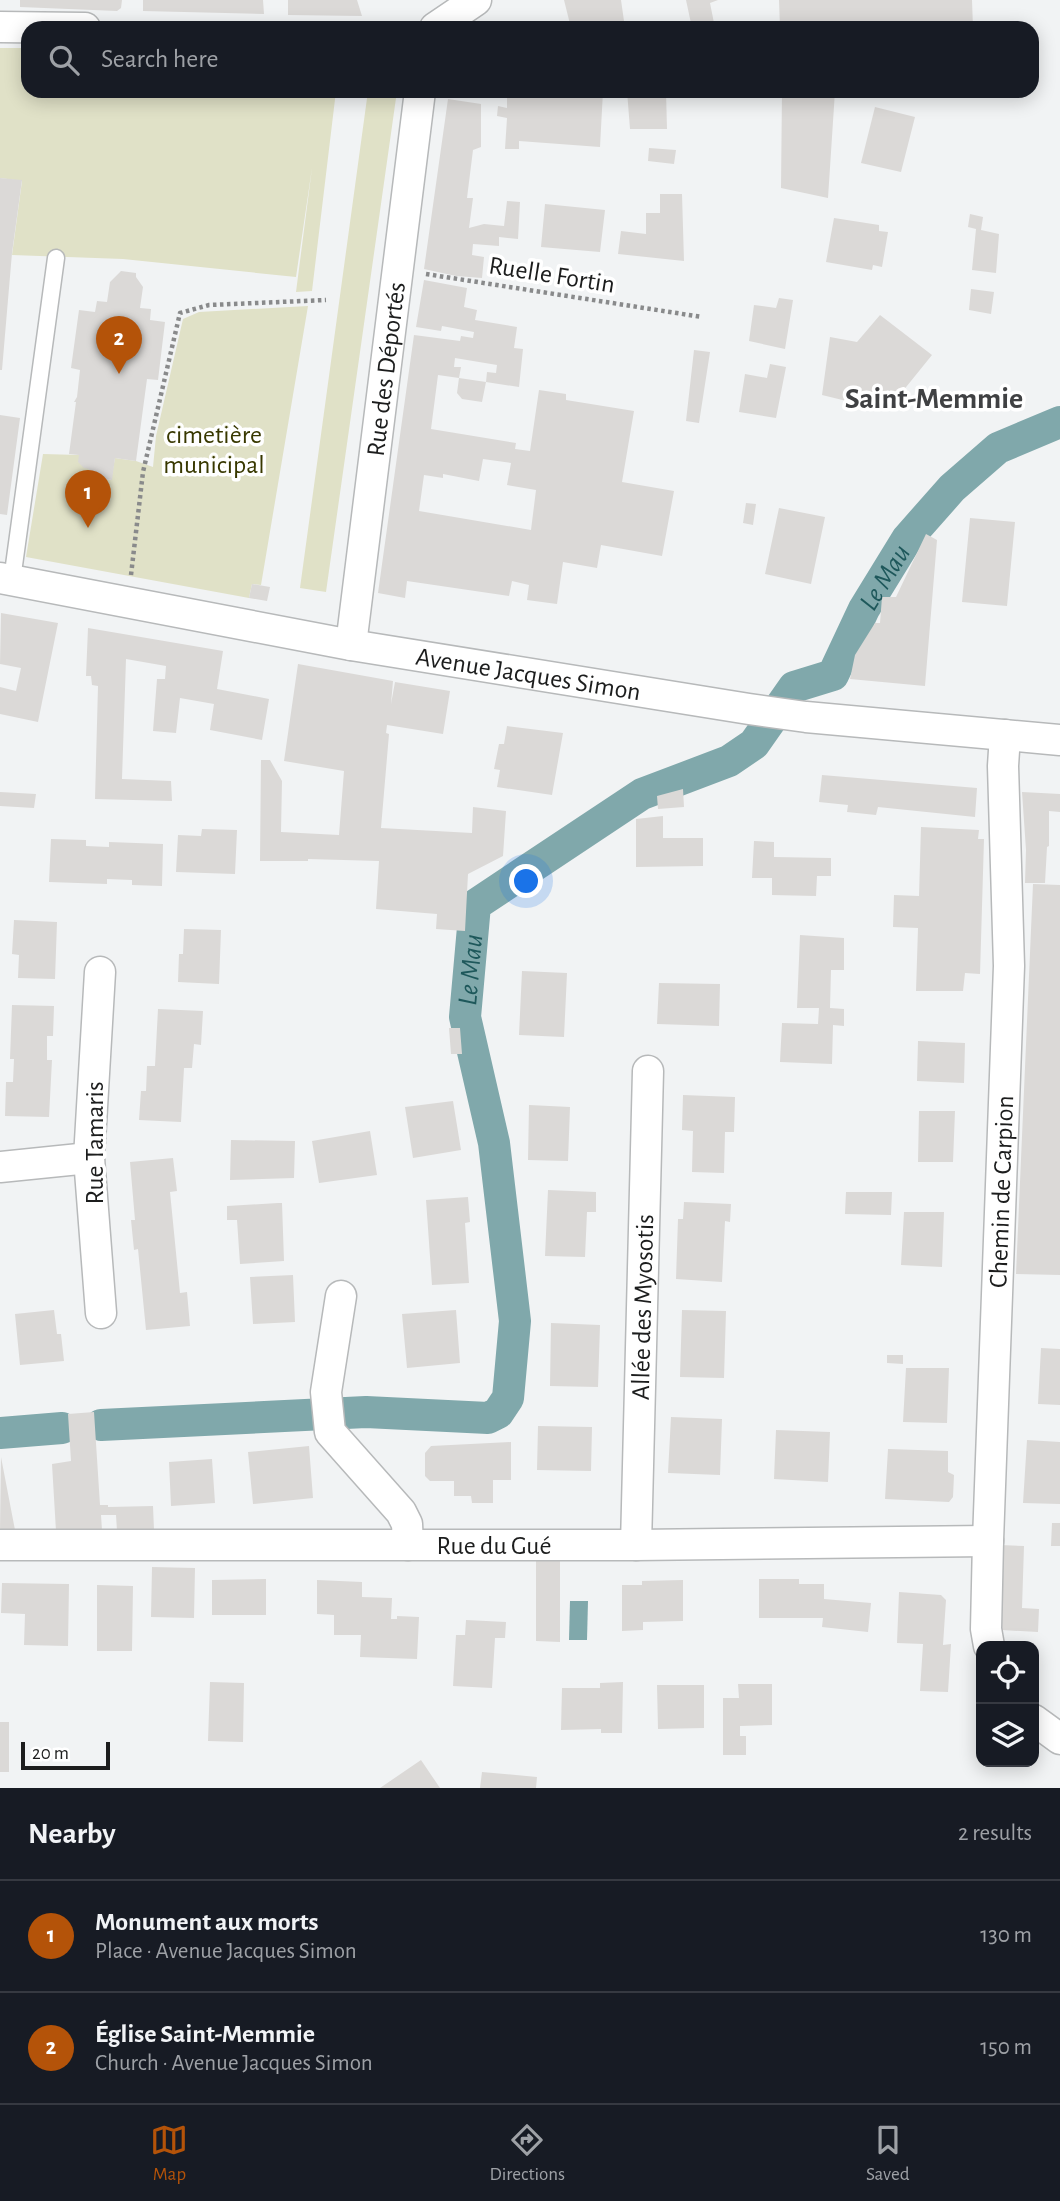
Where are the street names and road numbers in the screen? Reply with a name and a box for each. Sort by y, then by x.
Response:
street label: Ruelle Fortin [487,252,617,298]
street label: Rue des Déportés [363,281,410,458]
street label: Avenue Jacques Simon [414,644,643,705]
street label: Rue Tamaris [82,1081,108,1205]
street label: Chemin de Carpion [985,1095,1018,1288]
street label: Allée des Myosotis [628,1214,658,1400]
street label: Rue du Gué [437,1533,551,1559]

